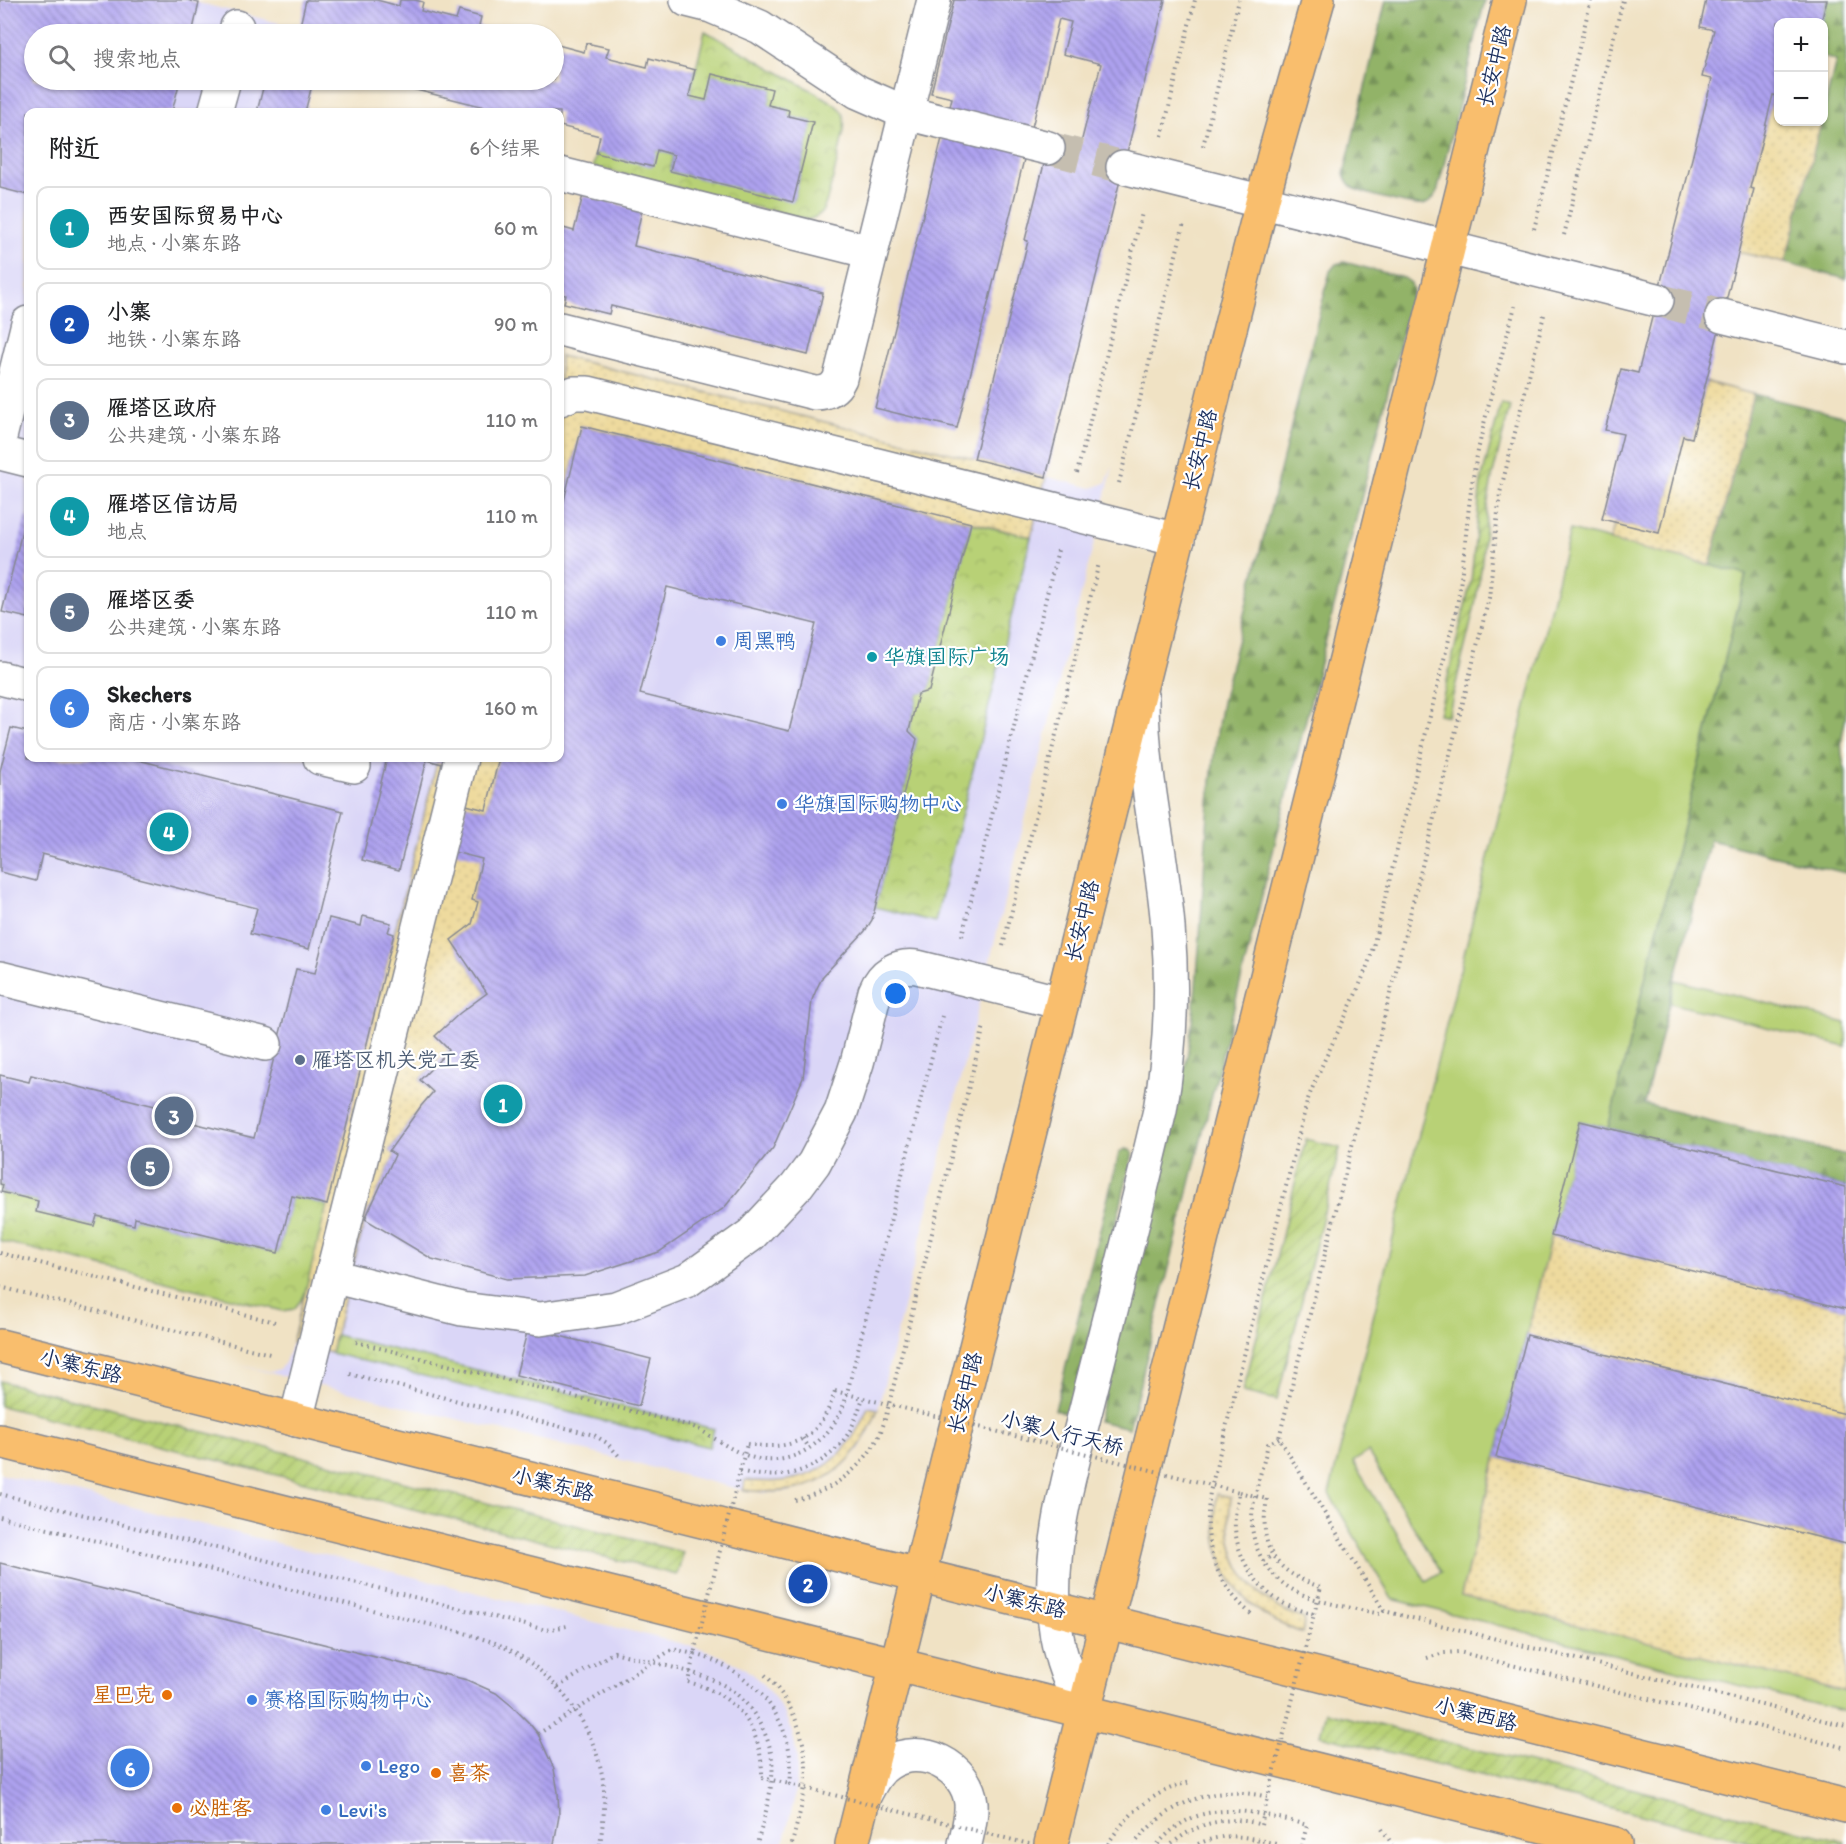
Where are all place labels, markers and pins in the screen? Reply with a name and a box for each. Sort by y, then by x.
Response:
place label: 周黑鸭 [733,628,796,653]
marker: 周黑鸭 [714,634,728,648]
place label: 华旗国际广场 [884,644,1010,669]
marker: 华旗国际广场 [865,650,879,664]
place label: 华旗国际购物中心 [794,791,962,816]
marker: 华旗国际购物中心 [775,797,789,811]
pin: 4 [150,810,188,854]
place label: 雁塔区机关党工委 [312,1047,480,1072]
marker: 雁塔区机关党工委 [293,1053,307,1067]
pin: 1 [484,1082,522,1126]
pin: 3 [154,1094,194,1138]
pin: 5 [130,1144,170,1190]
pin: 2 [788,1562,828,1606]
place label: 星巴克 [92,1682,155,1707]
place label: 赛格国际购物中心 [264,1687,432,1712]
marker: 星巴克 [160,1688,174,1702]
marker: 赛格国际购物中心 [245,1693,259,1707]
pin: 6 [110,1746,150,1790]
place label: Lego [378,1753,420,1778]
marker: Lego [359,1759,373,1773]
place label: 喜茶 [448,1760,490,1785]
marker: 喜茶 [429,1766,443,1780]
place label: 必胜客 [189,1795,252,1820]
place label: Levi's [338,1797,387,1822]
marker: 必胜客 [170,1801,184,1815]
marker: Levi's [319,1803,333,1817]

